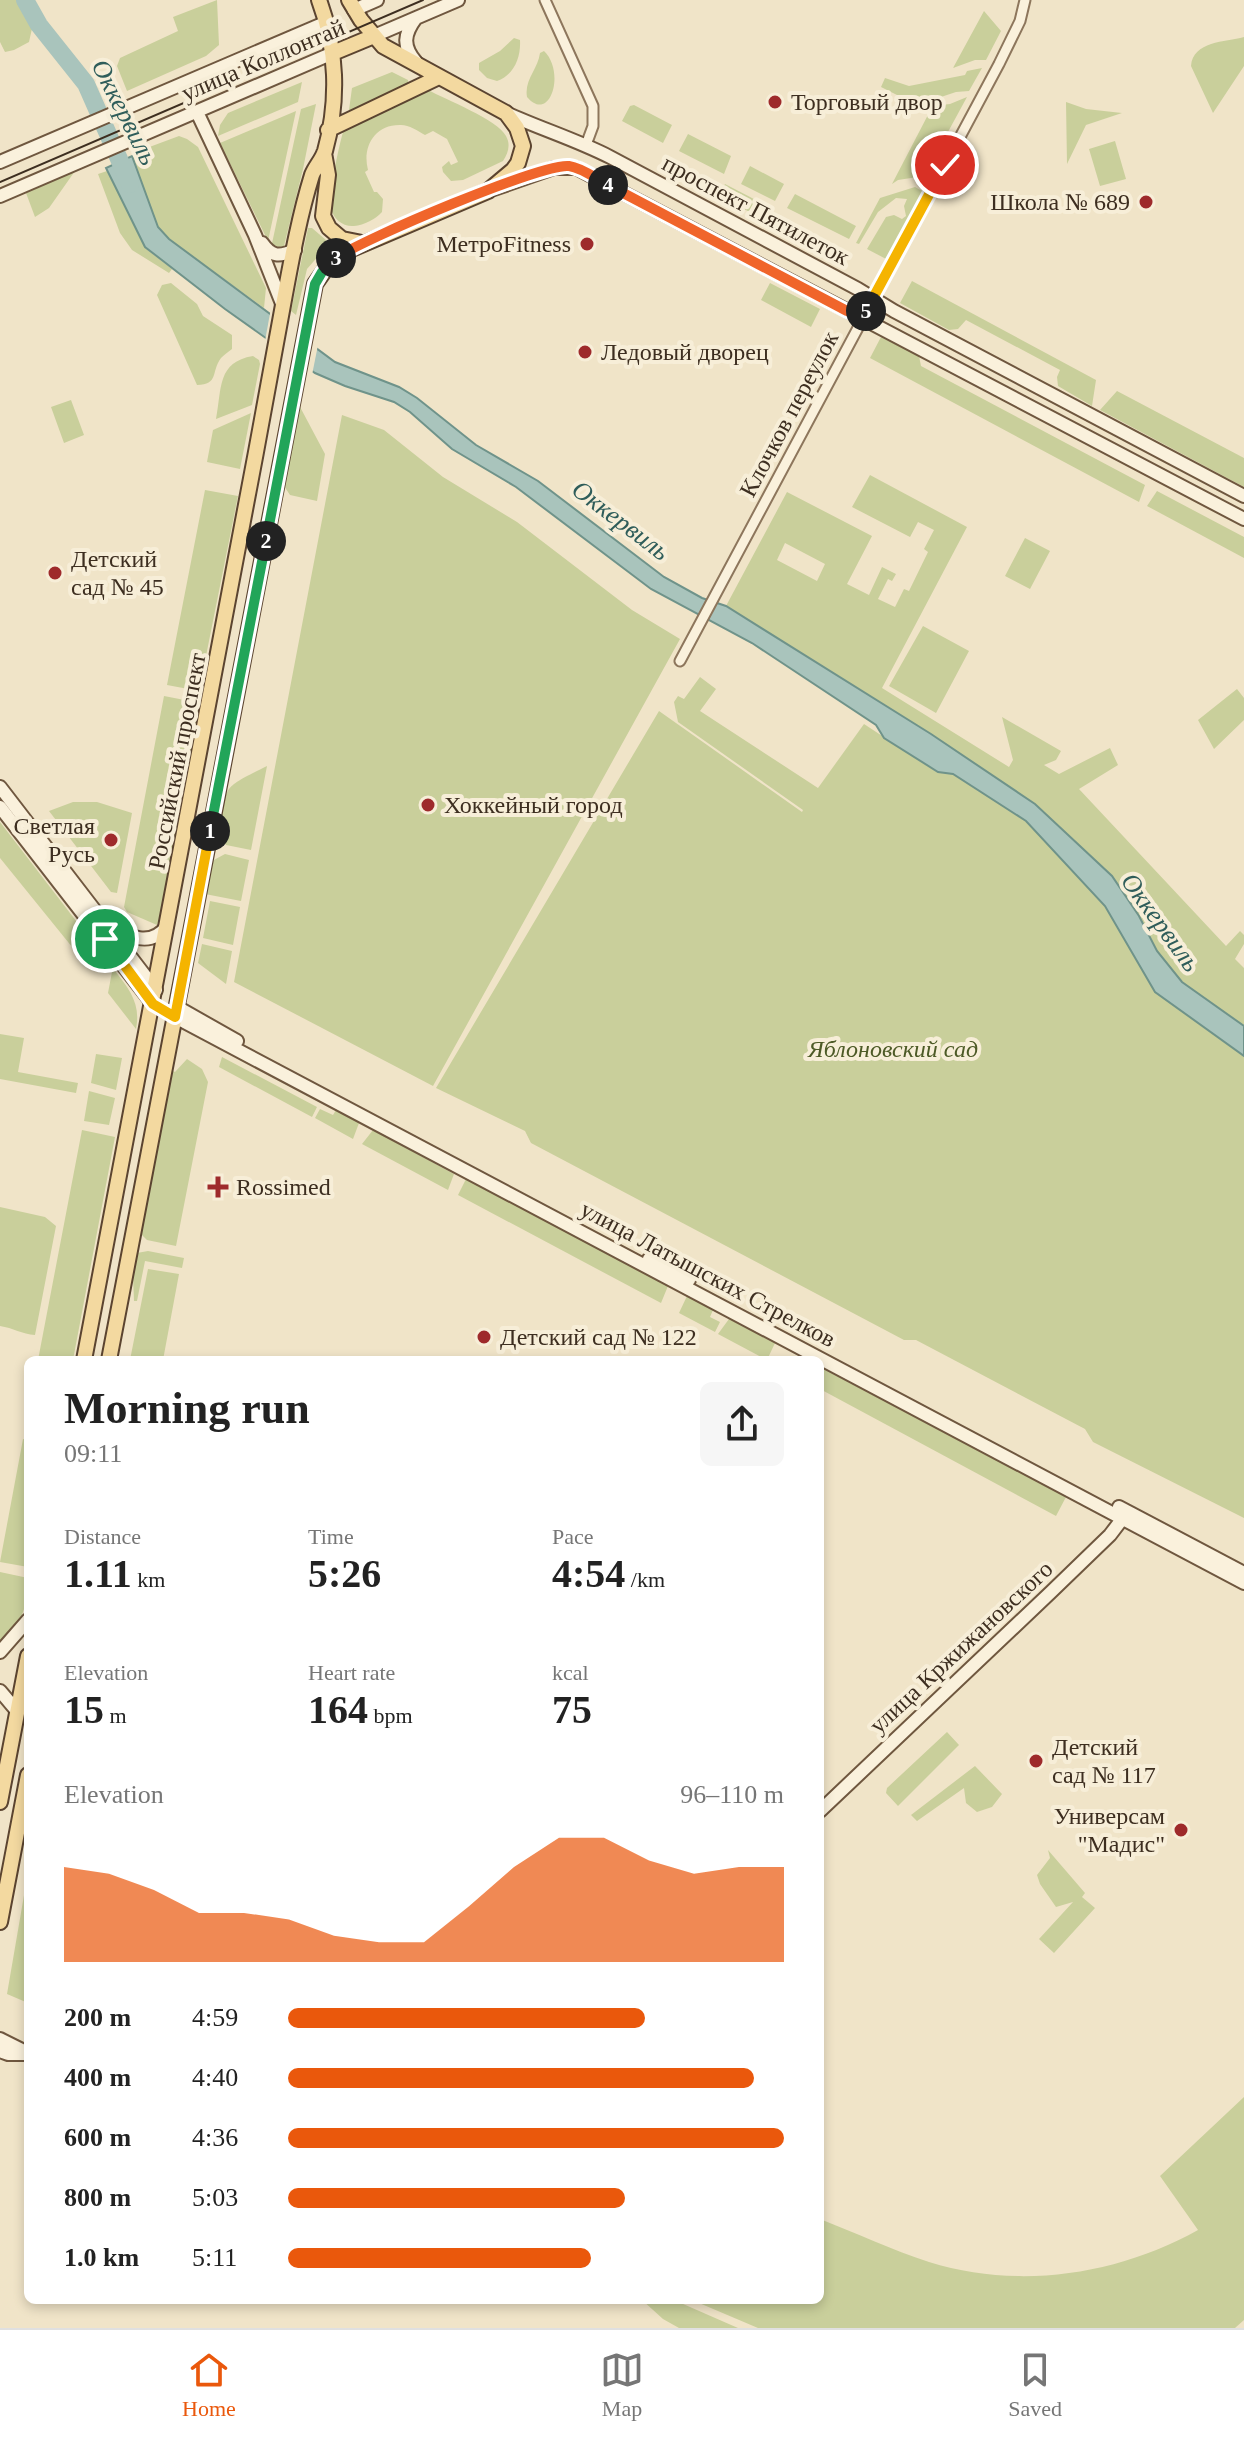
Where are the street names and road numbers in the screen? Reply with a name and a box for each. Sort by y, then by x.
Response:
street label: улица Коллонтай [177,14,349,106]
street label: проспект Пятилеток [658,150,854,270]
street label: Клочков переулок [734,327,844,501]
street label: Российский проспект [143,650,211,871]
street label: улица Латышских Стрелков [576,1196,840,1352]
street label: улица Кржижановского [864,1556,1058,1738]

